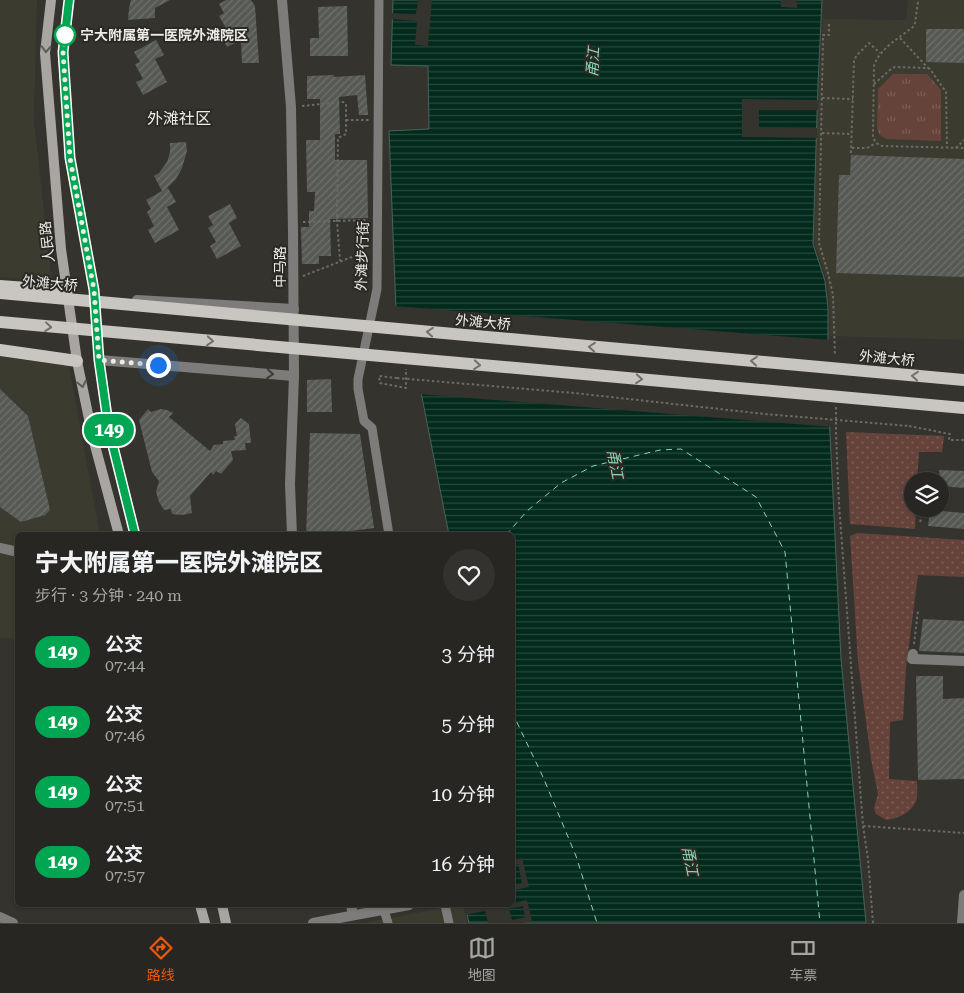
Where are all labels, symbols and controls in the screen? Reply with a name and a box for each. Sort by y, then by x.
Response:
marker: 宁大附属第一医院外滩院区 [54,24,76,46]
place label: 宁大附属第一医院外滩院区 [80,27,248,43]
water label: 甬江 [583,44,603,78]
one-way arrow [41,45,52,53]
district label: 外滩社区 [147,109,211,128]
street label: 人民路 [37,220,57,264]
street label: 外滩步行街 [353,221,371,291]
street label: 中马路 [272,246,288,288]
street label: 外滩大桥 [21,273,79,293]
street label: 外滩大桥 [454,312,512,332]
one-way arrow [45,321,53,332]
one-way arrow [426,327,434,338]
one-way arrow [207,336,215,347]
one-way arrow [587,342,595,353]
street label: 外滩大桥 [858,348,916,368]
your location [146,353,171,378]
one-way arrow [749,356,757,367]
one-way arrow [473,359,481,370]
one-way arrow [266,368,274,379]
one-way arrow [911,371,919,382]
one-way arrow [635,374,643,385]
one-way arrow [76,379,87,388]
line badge: 149 [80,414,138,446]
text: 149 [94,419,124,440]
water label: 甬江 [603,448,627,482]
map controls [904,472,949,517]
button: layers [904,472,949,517]
text: 宁大附属第一医院外滩院区 [35,549,323,577]
button: heart [443,549,495,601]
text: 步行 · 3 分钟 · 240 m [35,586,182,605]
text: 公交 [105,633,143,656]
text: 149 [47,641,78,662]
text: 3 分钟 [442,643,495,666]
text: 07:44 [105,656,145,675]
text: 公交 [105,703,143,726]
text: 149 [47,711,78,732]
text: 5 分钟 [442,713,495,736]
text: 07:46 [105,726,145,745]
text: 公交 [105,773,143,796]
text: 149 [47,781,78,802]
text: 10 分钟 [431,783,495,806]
text: 07:51 [105,796,145,815]
text: 公交 [105,843,143,866]
water label: 甬江 [678,845,702,879]
text: 149 [47,851,78,872]
text: 16 分钟 [431,853,495,876]
text: 07:57 [105,866,145,885]
tab: 路线 [147,934,175,984]
tab: 地图 [468,934,496,984]
tab: 车票 [789,934,817,984]

